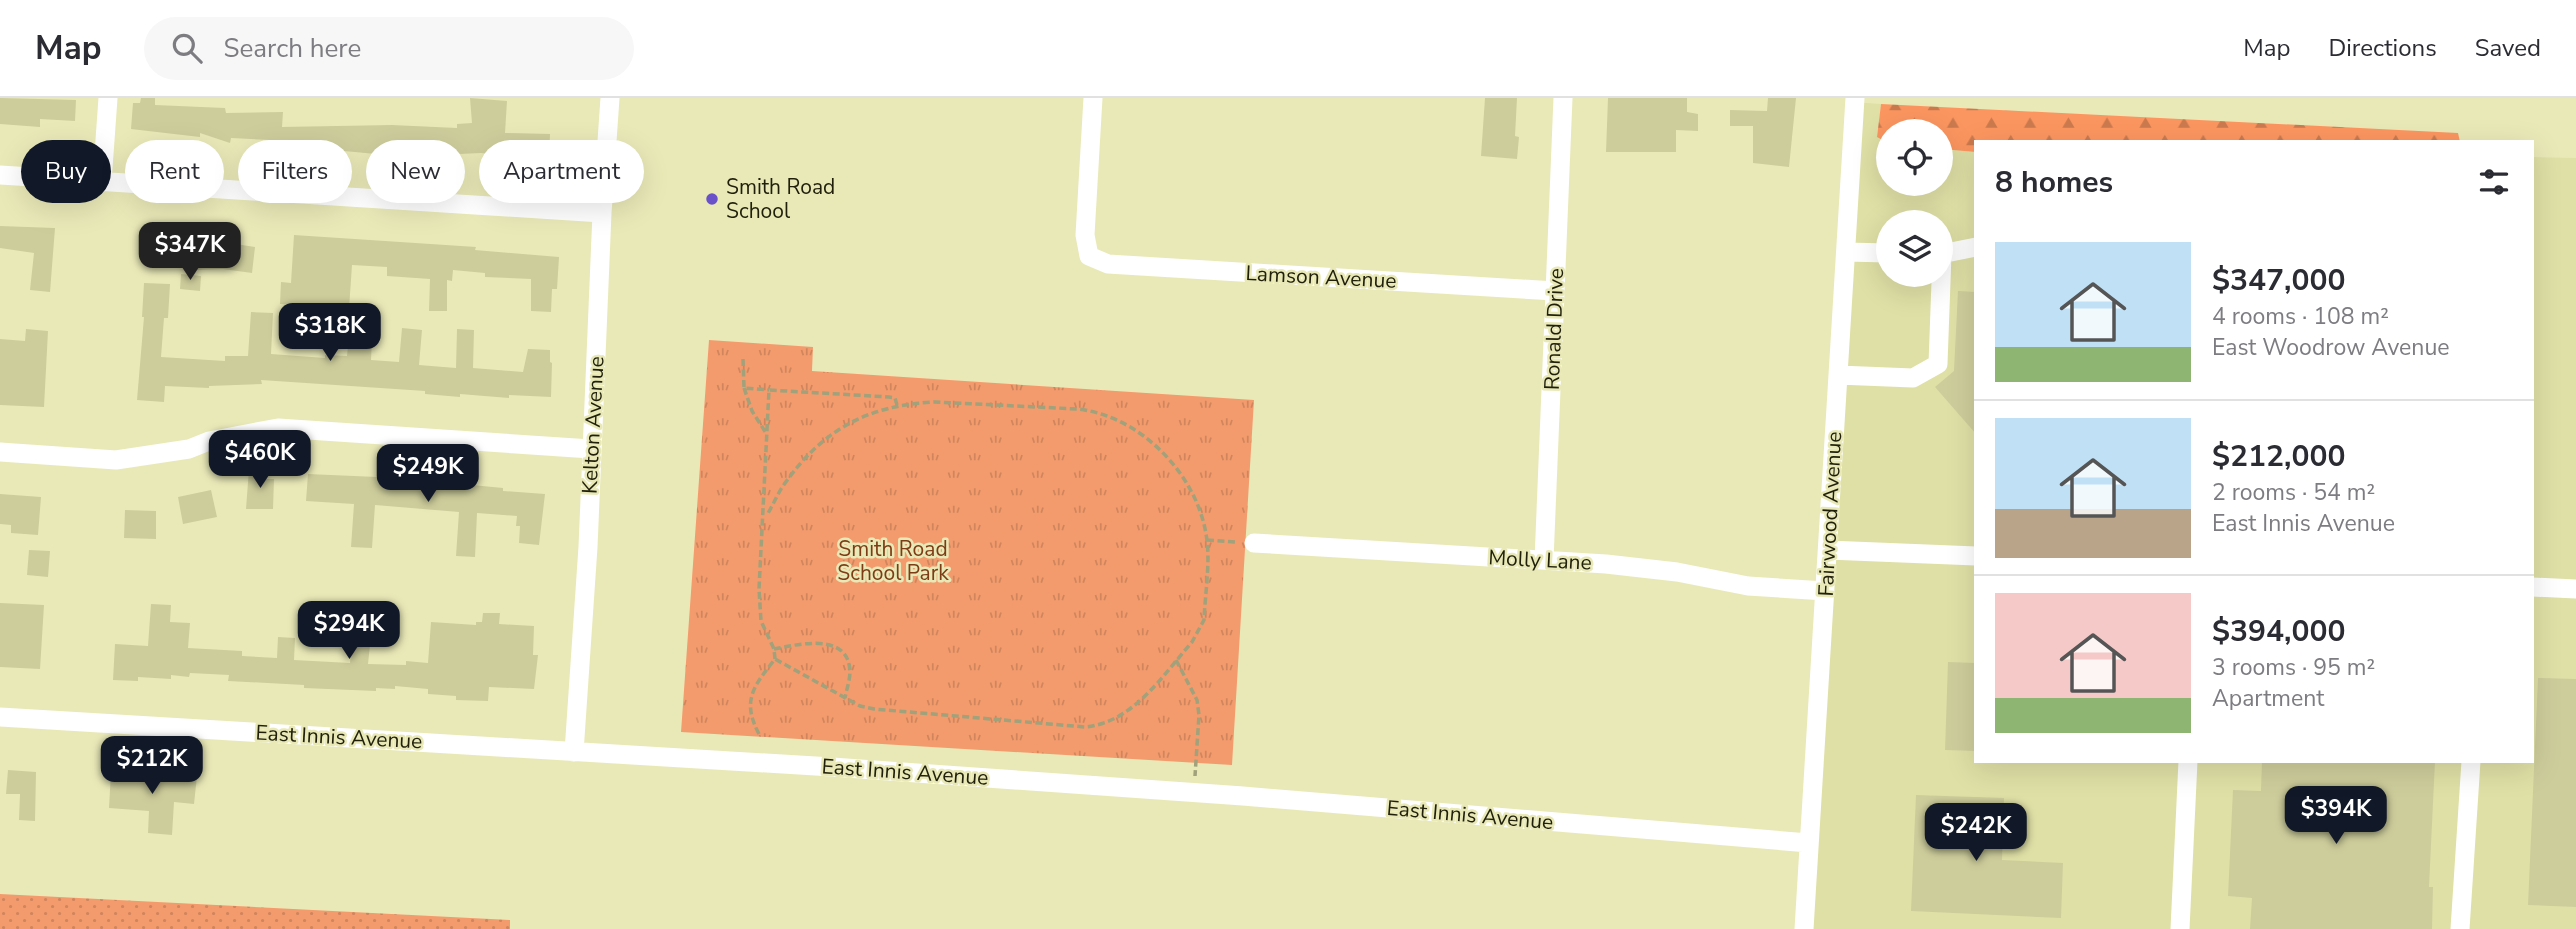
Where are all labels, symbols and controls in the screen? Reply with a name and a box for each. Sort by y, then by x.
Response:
search box [144,17,634,80]
text: Map [35,26,102,71]
icon: search [168,29,206,67]
text: Search here [224,31,361,66]
text: Map [2243,32,2290,64]
text: Directions [2328,32,2437,64]
text: Saved [2475,32,2541,64]
map controls [1876,119,1953,287]
button: locate [1876,119,1953,196]
chip: Buy [21,140,111,203]
chip: Rent [125,140,224,203]
chip: Filters [238,140,352,203]
chip: New [366,140,465,203]
chip: Apartment [479,140,644,203]
text: 8 homes [1995,162,2113,203]
icon: filters [2475,163,2513,201]
place label: Smith Road School [726,173,835,225]
marker: Smith Road School [704,191,720,207]
button: layers [1876,210,1953,287]
pin: $347K [141,222,239,282]
text: $347K [155,229,225,260]
street label: Lamson Avenue [1245,259,1397,295]
text: $347,000 [2212,260,2345,301]
street label: Ronald Drive [1538,267,1570,391]
icon: home [2051,270,2135,354]
text: 4 rooms · 108 m² [2212,301,2389,332]
pin: $318K [281,303,379,363]
text: $318K [295,310,365,341]
text: East Woodrow Avenue [2212,332,2450,363]
street label: Kelton Avenue [575,355,611,495]
pin: $460K [211,430,309,490]
street label: Fairwood Avenue [1812,431,1848,597]
text: $212,000 [2212,436,2345,477]
text: $460K [225,437,295,468]
pin: $249K [379,444,477,504]
icon: home [2051,446,2135,530]
text: $249K [393,451,463,482]
text: 2 rooms · 54 m² [2212,477,2375,508]
text: East Innis Avenue [2212,508,2395,539]
park label: Smith Road School Park [837,535,949,587]
street label: Molly Lane [1488,543,1592,577]
pin: $294K [300,602,398,661]
text: $294K [314,608,384,639]
text: $394,000 [2212,611,2345,652]
icon: home [2051,621,2135,705]
text: 3 rooms · 95 m² [2212,652,2375,683]
text: Apartment [2212,683,2324,714]
street label: East Innis Avenue [255,719,423,755]
pin: $212K [103,736,201,796]
text: $212K [117,743,187,774]
street label: East Innis Avenue [821,752,989,792]
pin: $394K [2287,786,2385,846]
text: $394K [2301,793,2371,824]
street label: East Innis Avenue [1386,794,1554,836]
pin: $242K [1927,804,2025,863]
text: $242K [1941,810,2011,841]

